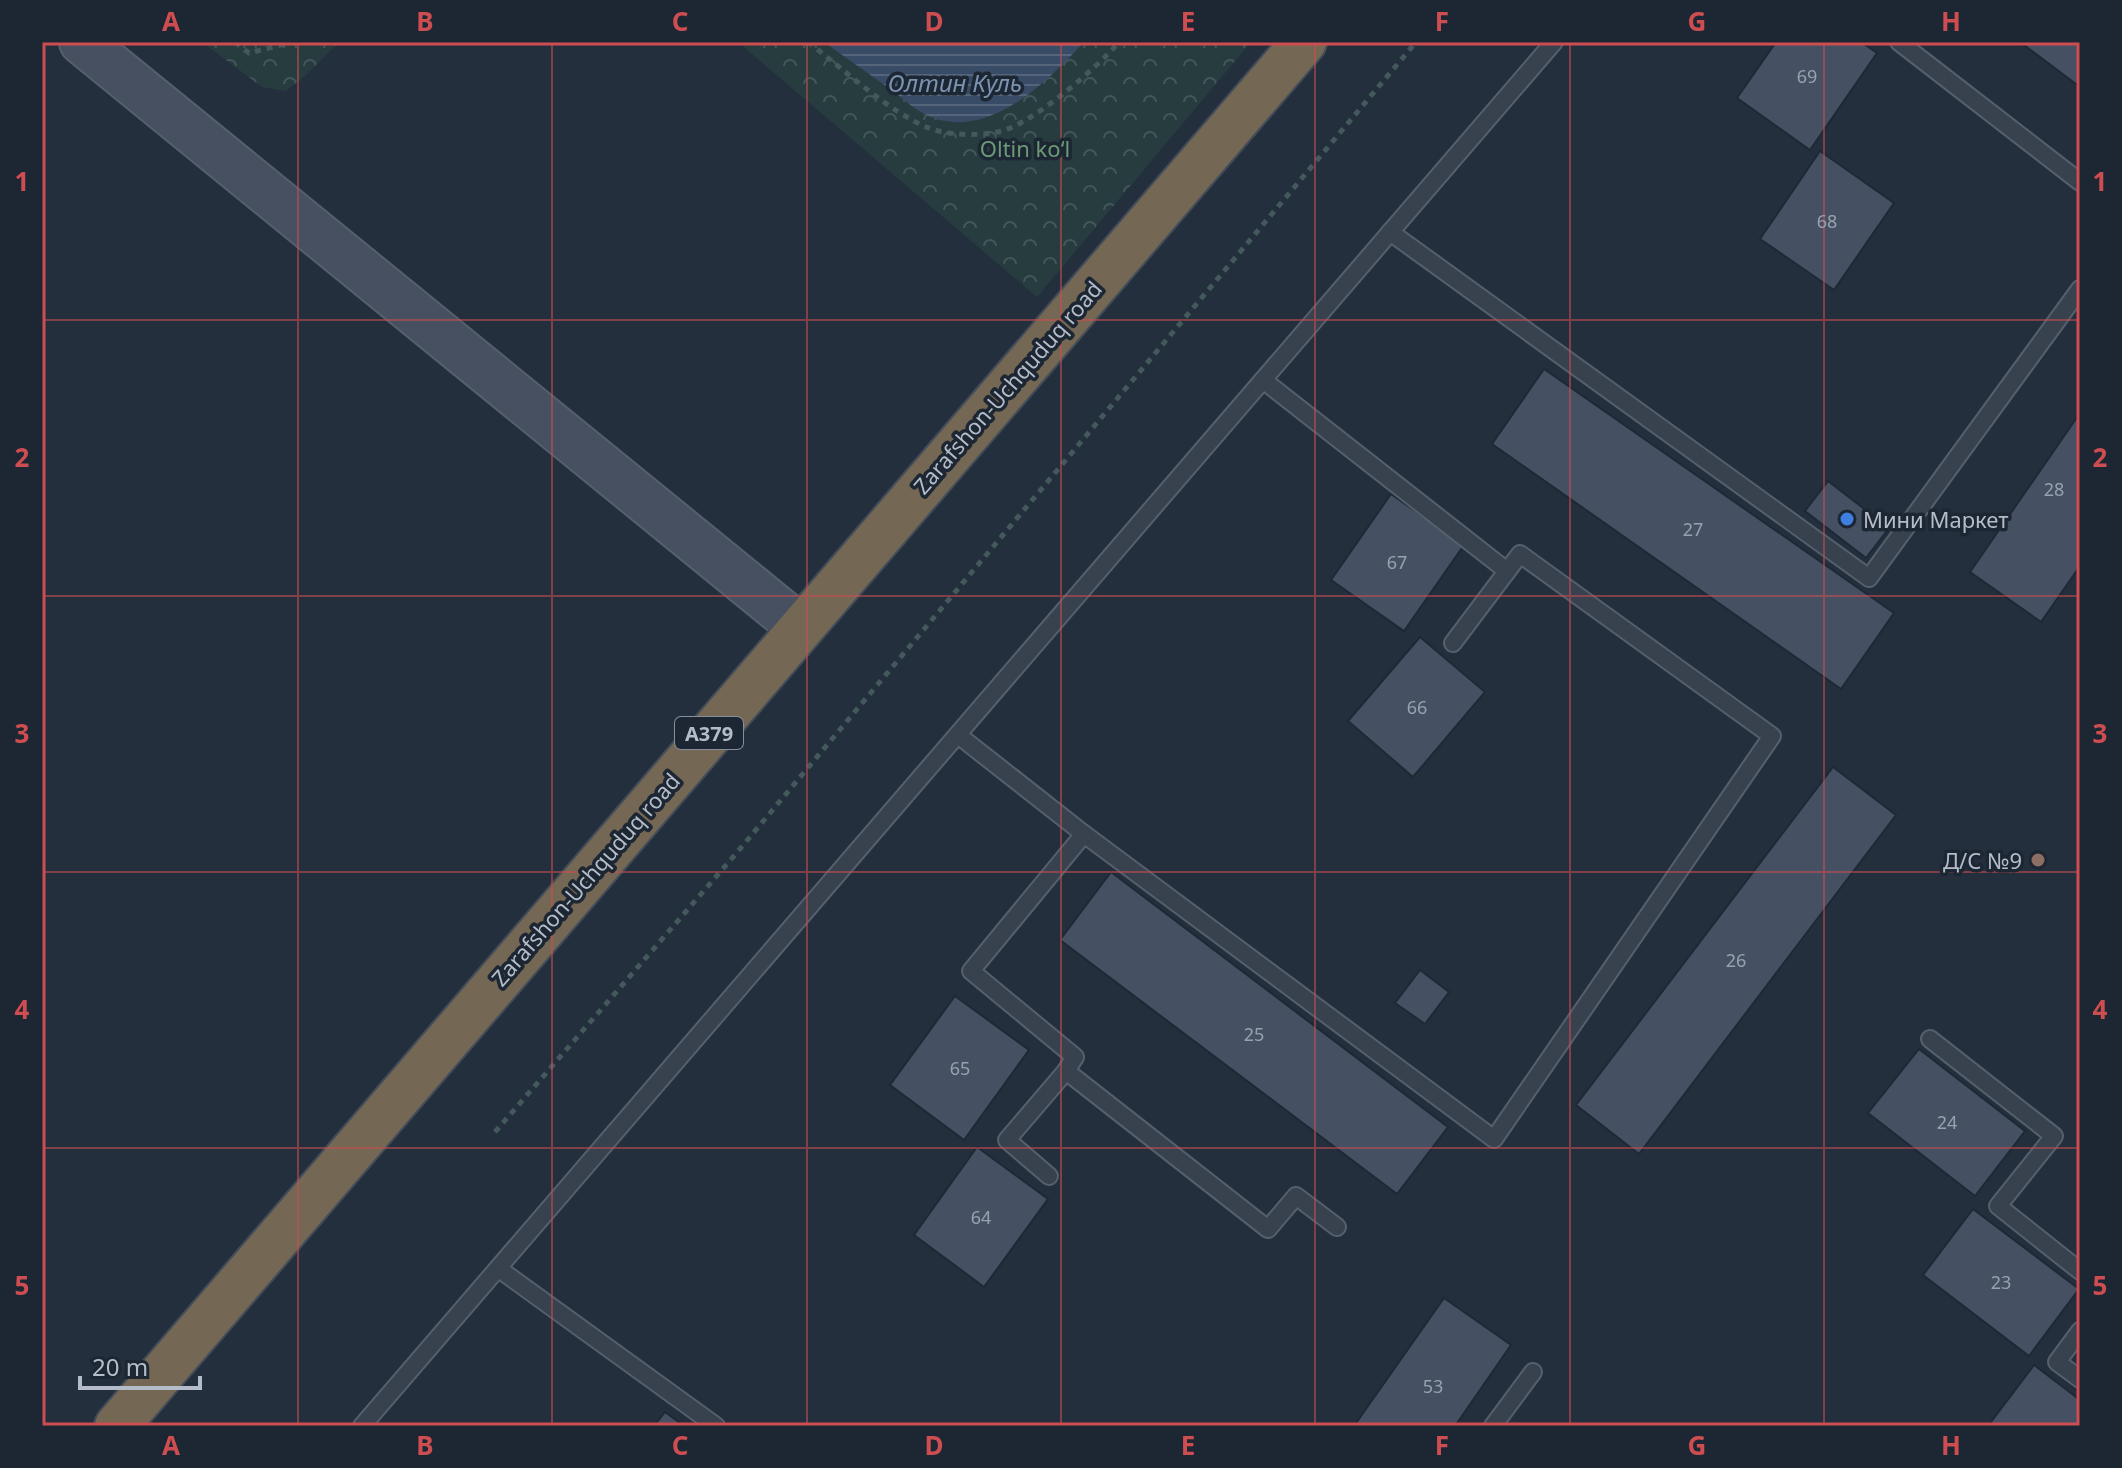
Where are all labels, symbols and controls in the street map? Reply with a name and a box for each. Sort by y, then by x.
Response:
text: A [162,3,180,39]
text: B [416,3,434,39]
text: C [672,3,688,39]
text: D [924,3,944,39]
text: E [1181,3,1195,39]
text: F [1435,3,1449,39]
text: G [1688,3,1706,39]
text: H [1941,3,1961,39]
house number: 69 [1797,64,1817,88]
water label: Олтин Куль [888,66,1022,99]
park label: Oltin ko‘l [980,133,1070,163]
text: 1 [15,163,29,199]
text: 1 [2093,163,2107,199]
house number: 68 [1817,209,1837,233]
street label: Zarafshon-Uchquduq road [906,274,1108,500]
text: 2 [15,439,30,475]
text: 2 [2093,439,2108,475]
house number: 28 [2044,477,2064,501]
place label: Мини Маркет [1863,504,2008,534]
marker: Мини Маркет [1838,510,1856,528]
house number: 27 [1683,517,1703,541]
house number: 67 [1387,550,1407,574]
house number: 66 [1407,695,1427,719]
text: 3 [15,715,29,751]
text: 3 [2093,715,2107,751]
road number: A379 [675,717,743,749]
street label: Zarafshon-Uchquduq road [484,766,686,992]
place label: Д/С №9 [1943,845,2022,875]
marker: Д/С №9 [2029,851,2047,869]
house number: 26 [1726,948,1746,972]
text: 4 [15,991,30,1027]
text: 4 [2093,991,2108,1027]
house number: 25 [1244,1022,1264,1046]
house number: 65 [950,1056,970,1080]
house number: 24 [1937,1110,1957,1134]
house number: 64 [971,1205,991,1229]
text: 5 [15,1267,29,1303]
text: 5 [2093,1267,2107,1303]
house number: 23 [1991,1270,2011,1294]
scale bar [80,1340,200,1390]
text: 20 m [92,1350,148,1383]
house number: 53 [1423,1374,1443,1398]
text: A [162,1427,180,1463]
text: B [416,1427,434,1463]
text: C [672,1427,688,1463]
text: D [924,1427,944,1463]
text: E [1181,1427,1195,1463]
text: F [1435,1427,1449,1463]
text: G [1688,1427,1706,1463]
text: H [1941,1427,1961,1463]

